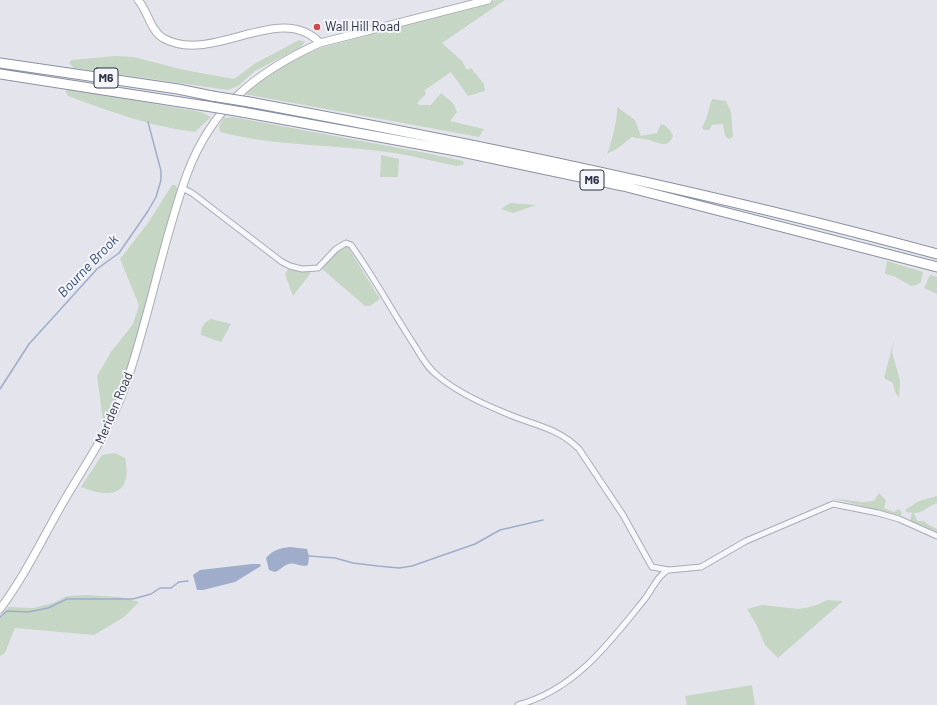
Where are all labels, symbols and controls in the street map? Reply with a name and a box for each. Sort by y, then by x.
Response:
place label: Wall Hill Road [325,19,400,35]
marker: Wall Hill Road [312,22,322,32]
road number: M6 [94,68,118,88]
road number: M6 [580,170,604,190]
water label: Bourne Brook [54,231,122,301]
street label: Meriden Road [92,370,136,446]

